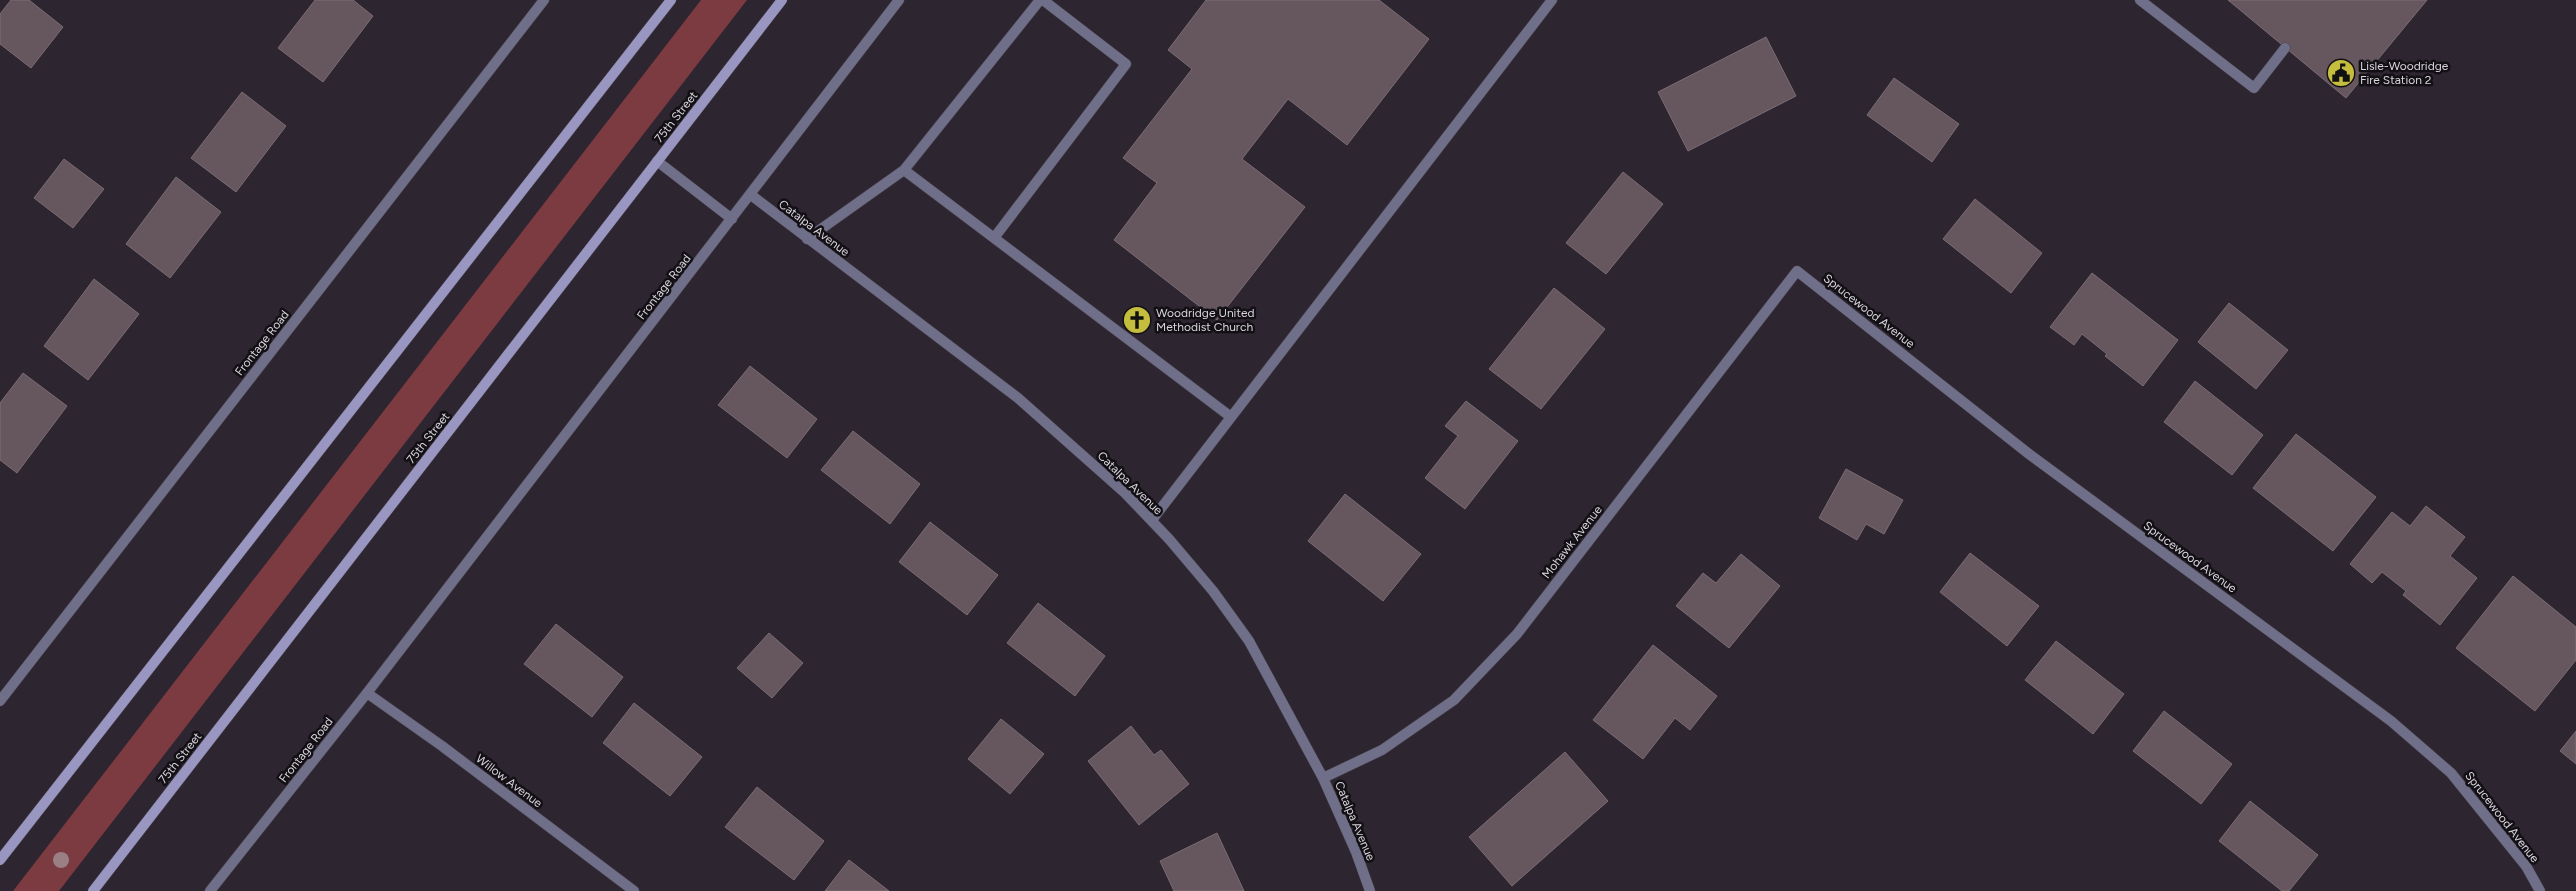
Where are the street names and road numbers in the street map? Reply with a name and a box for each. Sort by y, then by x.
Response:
street label: 75th Street [652,88,701,145]
street label: Catalpa Avenue [776,197,852,259]
street label: Frontage Road [634,252,694,322]
street label: Sprucewood Avenue [1821,271,1918,351]
street label: Frontage Road [232,308,292,378]
street label: 75th Street [404,409,453,466]
street label: Catalpa Avenue [1095,449,1166,518]
street label: Mohawk Avenue [1539,502,1605,581]
street label: Sprucewood Avenue [2141,518,2240,596]
street label: Frontage Road [276,715,336,785]
street label: 75th Street [156,729,205,786]
street label: Willow Avenue [473,752,545,811]
street label: Sprucewood Avenue [2462,769,2542,866]
street label: Catalpa Avenue [1332,779,1378,863]

